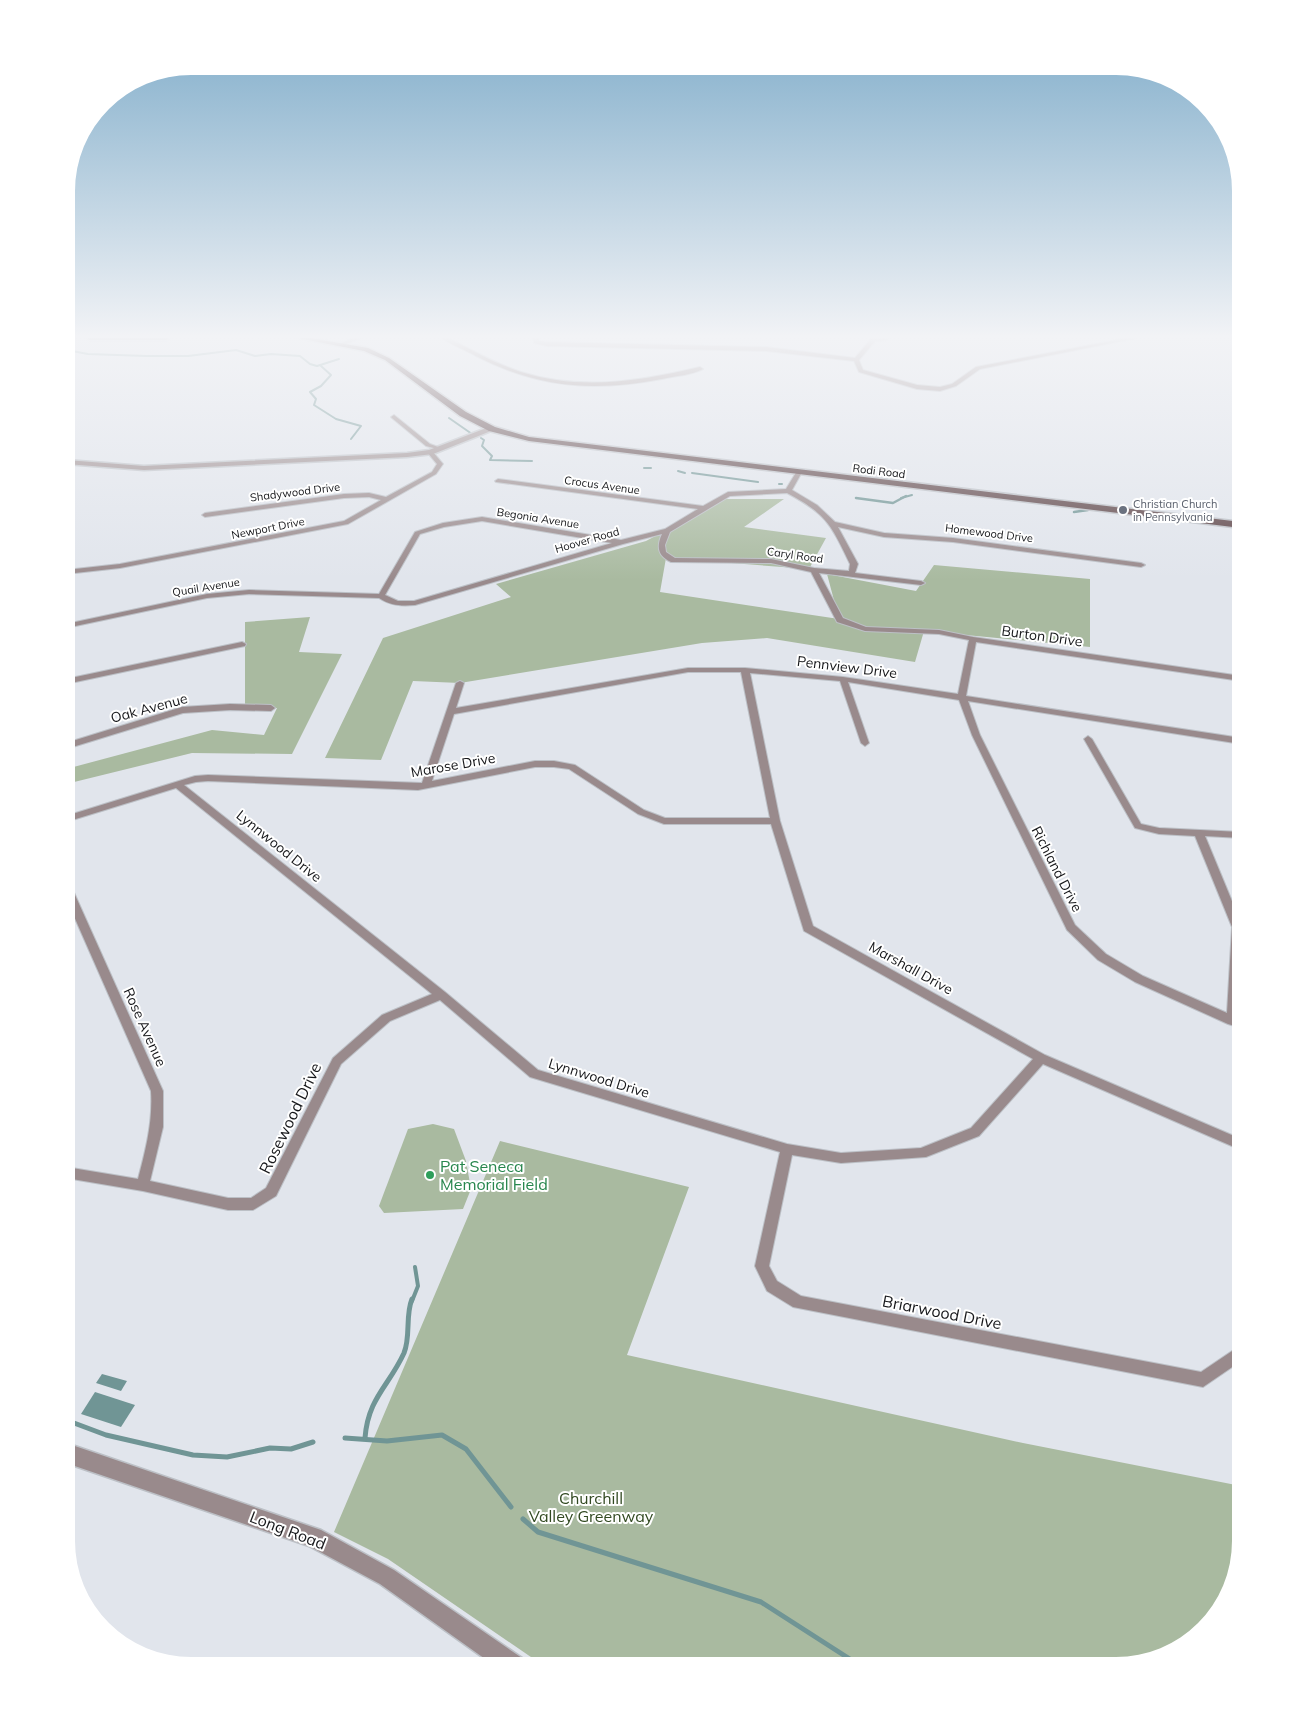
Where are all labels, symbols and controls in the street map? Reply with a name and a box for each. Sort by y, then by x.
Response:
street label: Rodi Road [852,461,906,481]
street label: Crocus Avenue [563,473,641,497]
street label: Shadywood Drive [249,480,341,504]
place label: Christian Church in Pennsylvania [1133,497,1218,524]
marker: Christian Church in Pennsylvania [1117,504,1129,516]
street label: Begonia Avenue [496,505,580,531]
street label: Newport Drive [230,514,306,542]
street label: Homewood Drive [944,521,1034,545]
street label: Hoover Road [553,524,621,556]
street label: Caryl Road [766,544,824,566]
street label: Quail Avenue [171,575,241,599]
street label: Burton Drive [1000,621,1084,651]
street label: Pennview Drive [796,652,898,682]
street label: Oak Avenue [109,689,189,727]
street label: Marose Drive [409,749,497,781]
street label: Lynnwood Drive [233,806,325,886]
street label: Richland Drive [1028,823,1086,915]
street label: Marshall Drive [866,938,956,998]
street label: Rose Avenue [120,985,170,1069]
street label: Lynnwood Drive [546,1054,652,1102]
street label: Rosewood Drive [254,1059,326,1177]
place label: Pat Seneca Memorial Field [440,1156,548,1194]
marker: Pat Seneca Memorial Field [424,1169,436,1181]
street label: Briarwood Drive [881,1291,1003,1333]
park label: Churchill Valley Greenway [529,1488,654,1526]
street label: Long Road [247,1506,329,1554]

